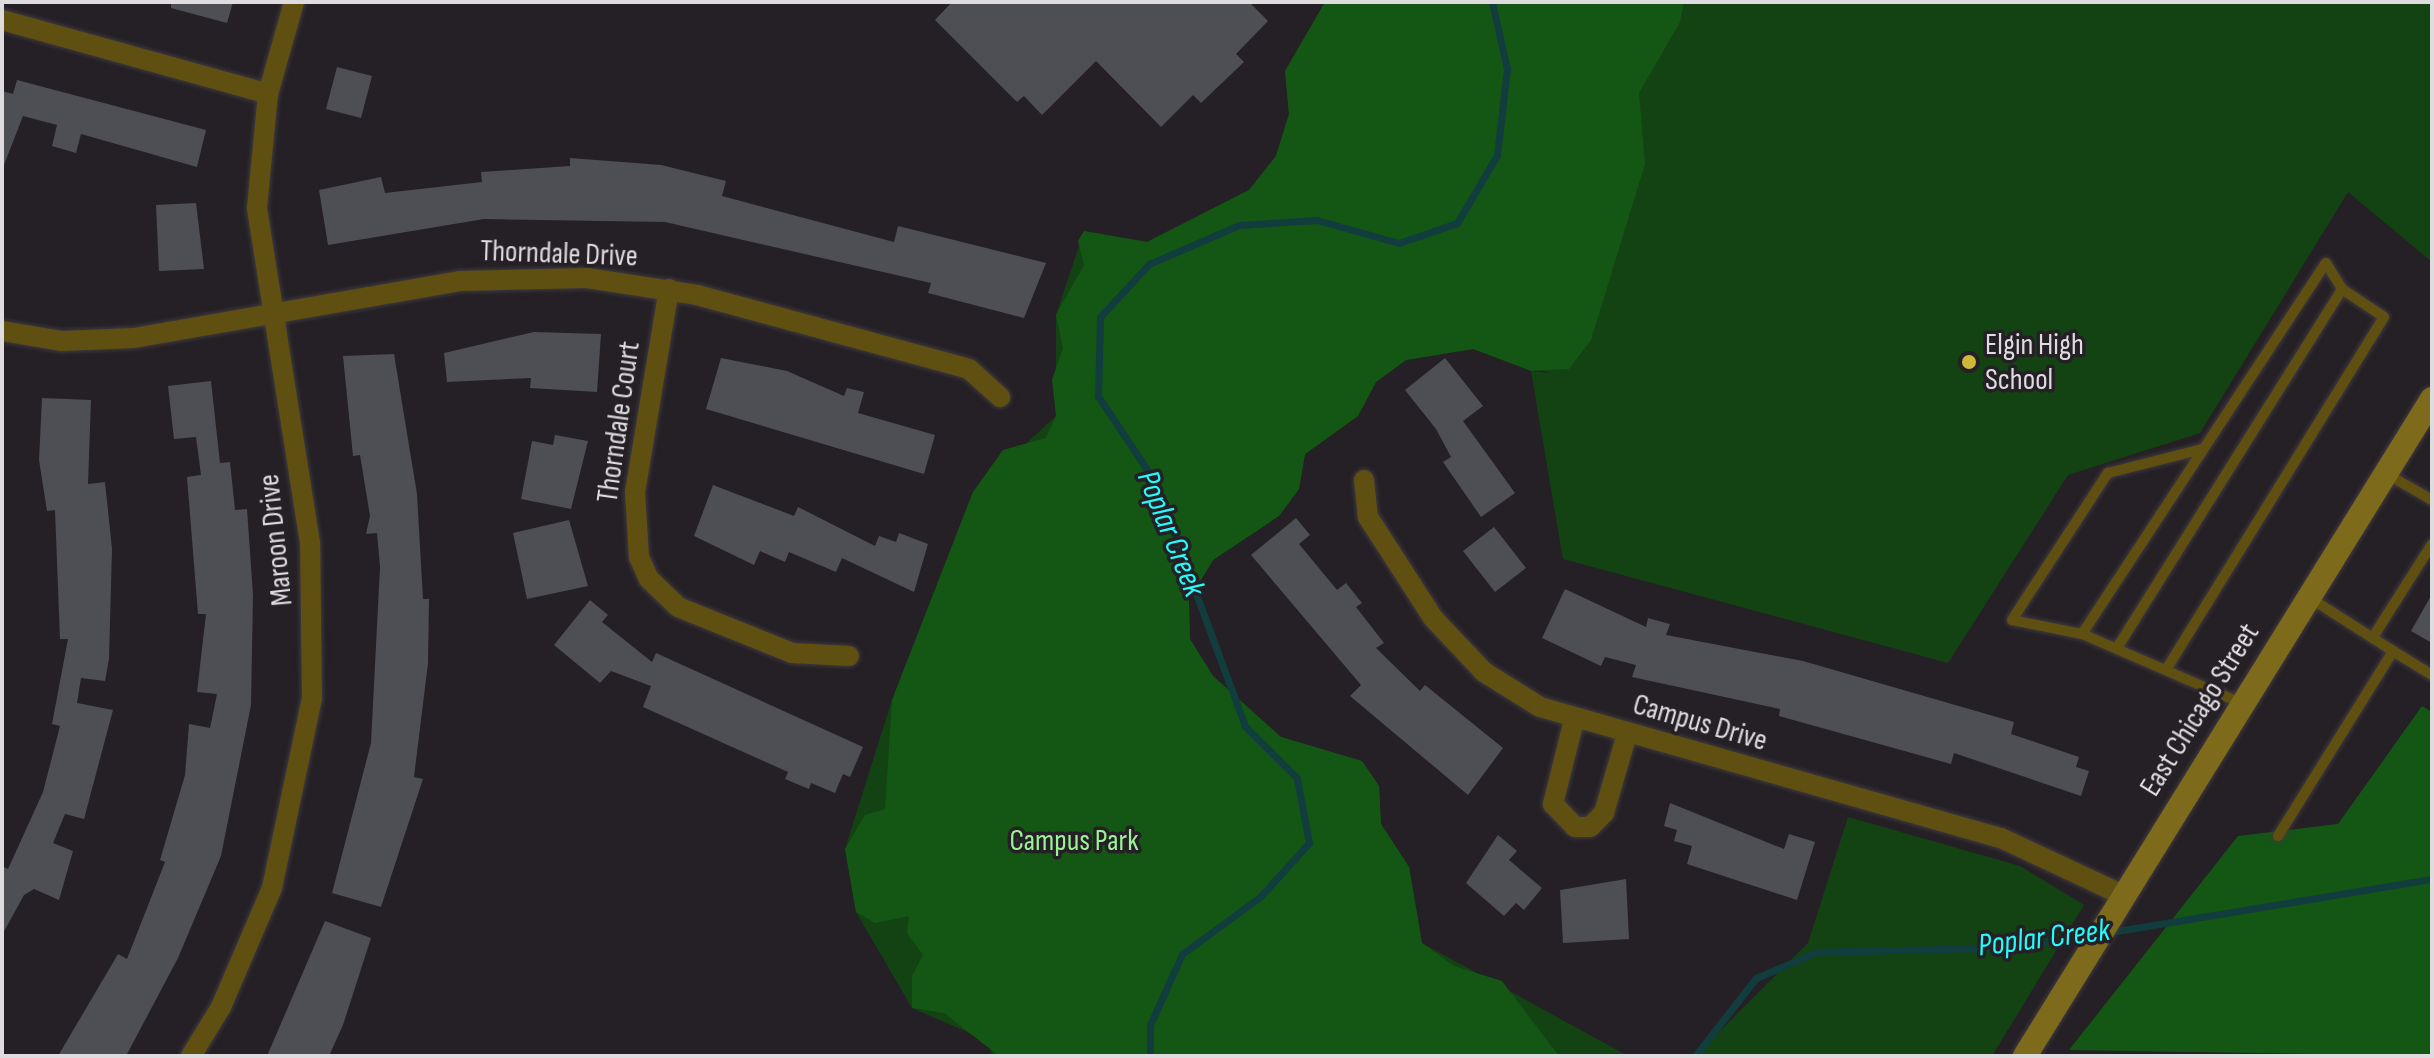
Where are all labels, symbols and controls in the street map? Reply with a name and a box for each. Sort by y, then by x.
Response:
street label: Thorndale Drive [480,233,638,275]
place label: Elgin High School [1985,327,2084,398]
street label: Thorndale Court [590,339,648,505]
marker: Elgin High School [1960,353,1978,371]
water label: Poplar Creek [1127,465,1213,603]
street label: Maroon Drive [251,472,301,608]
street label: East Chicago Street [2133,617,2267,803]
street label: Campus Drive [1629,687,1771,759]
park label: Campus Park [1009,823,1139,859]
water label: Poplar Creek [1976,912,2112,966]

